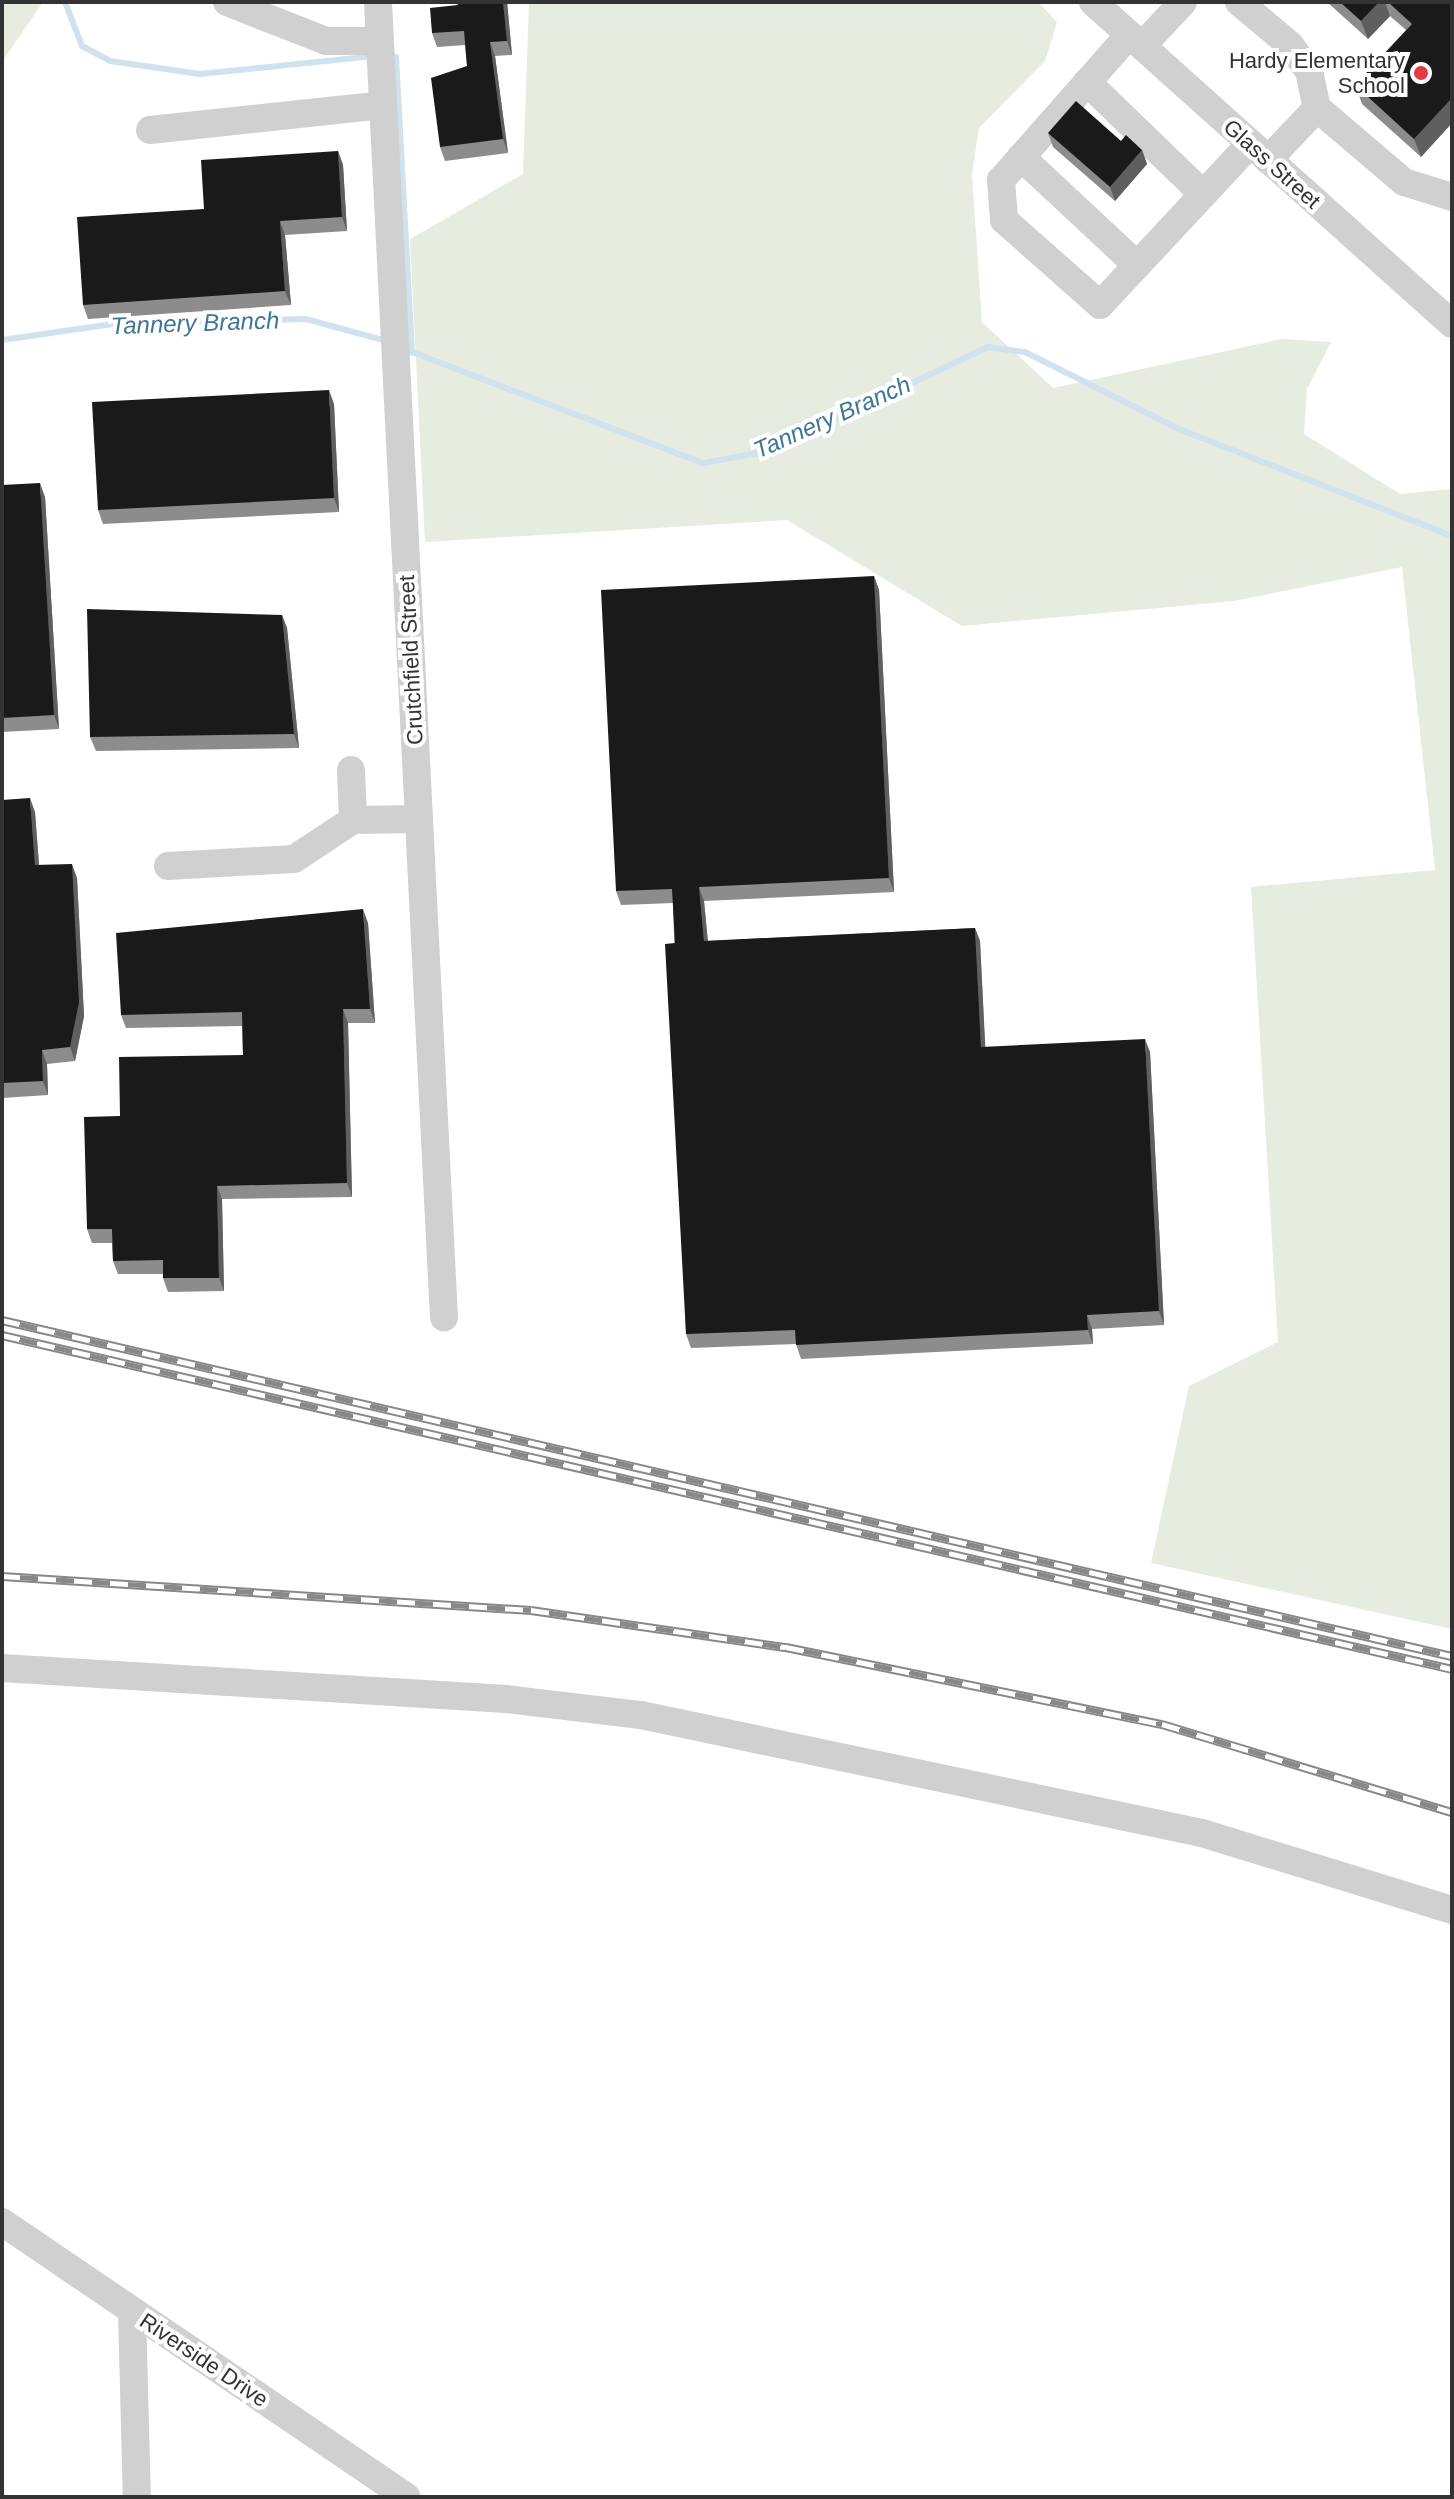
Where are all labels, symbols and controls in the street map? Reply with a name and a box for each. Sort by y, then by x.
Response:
place label: Hardy Elementary School [1229,47,1405,98]
marker: Hardy Elementary School [1412,64,1430,82]
street label: Glass Street [1218,114,1326,214]
water label: Tannery Branch [110,306,280,340]
water label: Tannery Branch [749,370,915,464]
street label: Crutchfield Street [393,574,429,746]
street label: Riverside Drive [135,2307,273,2413]

